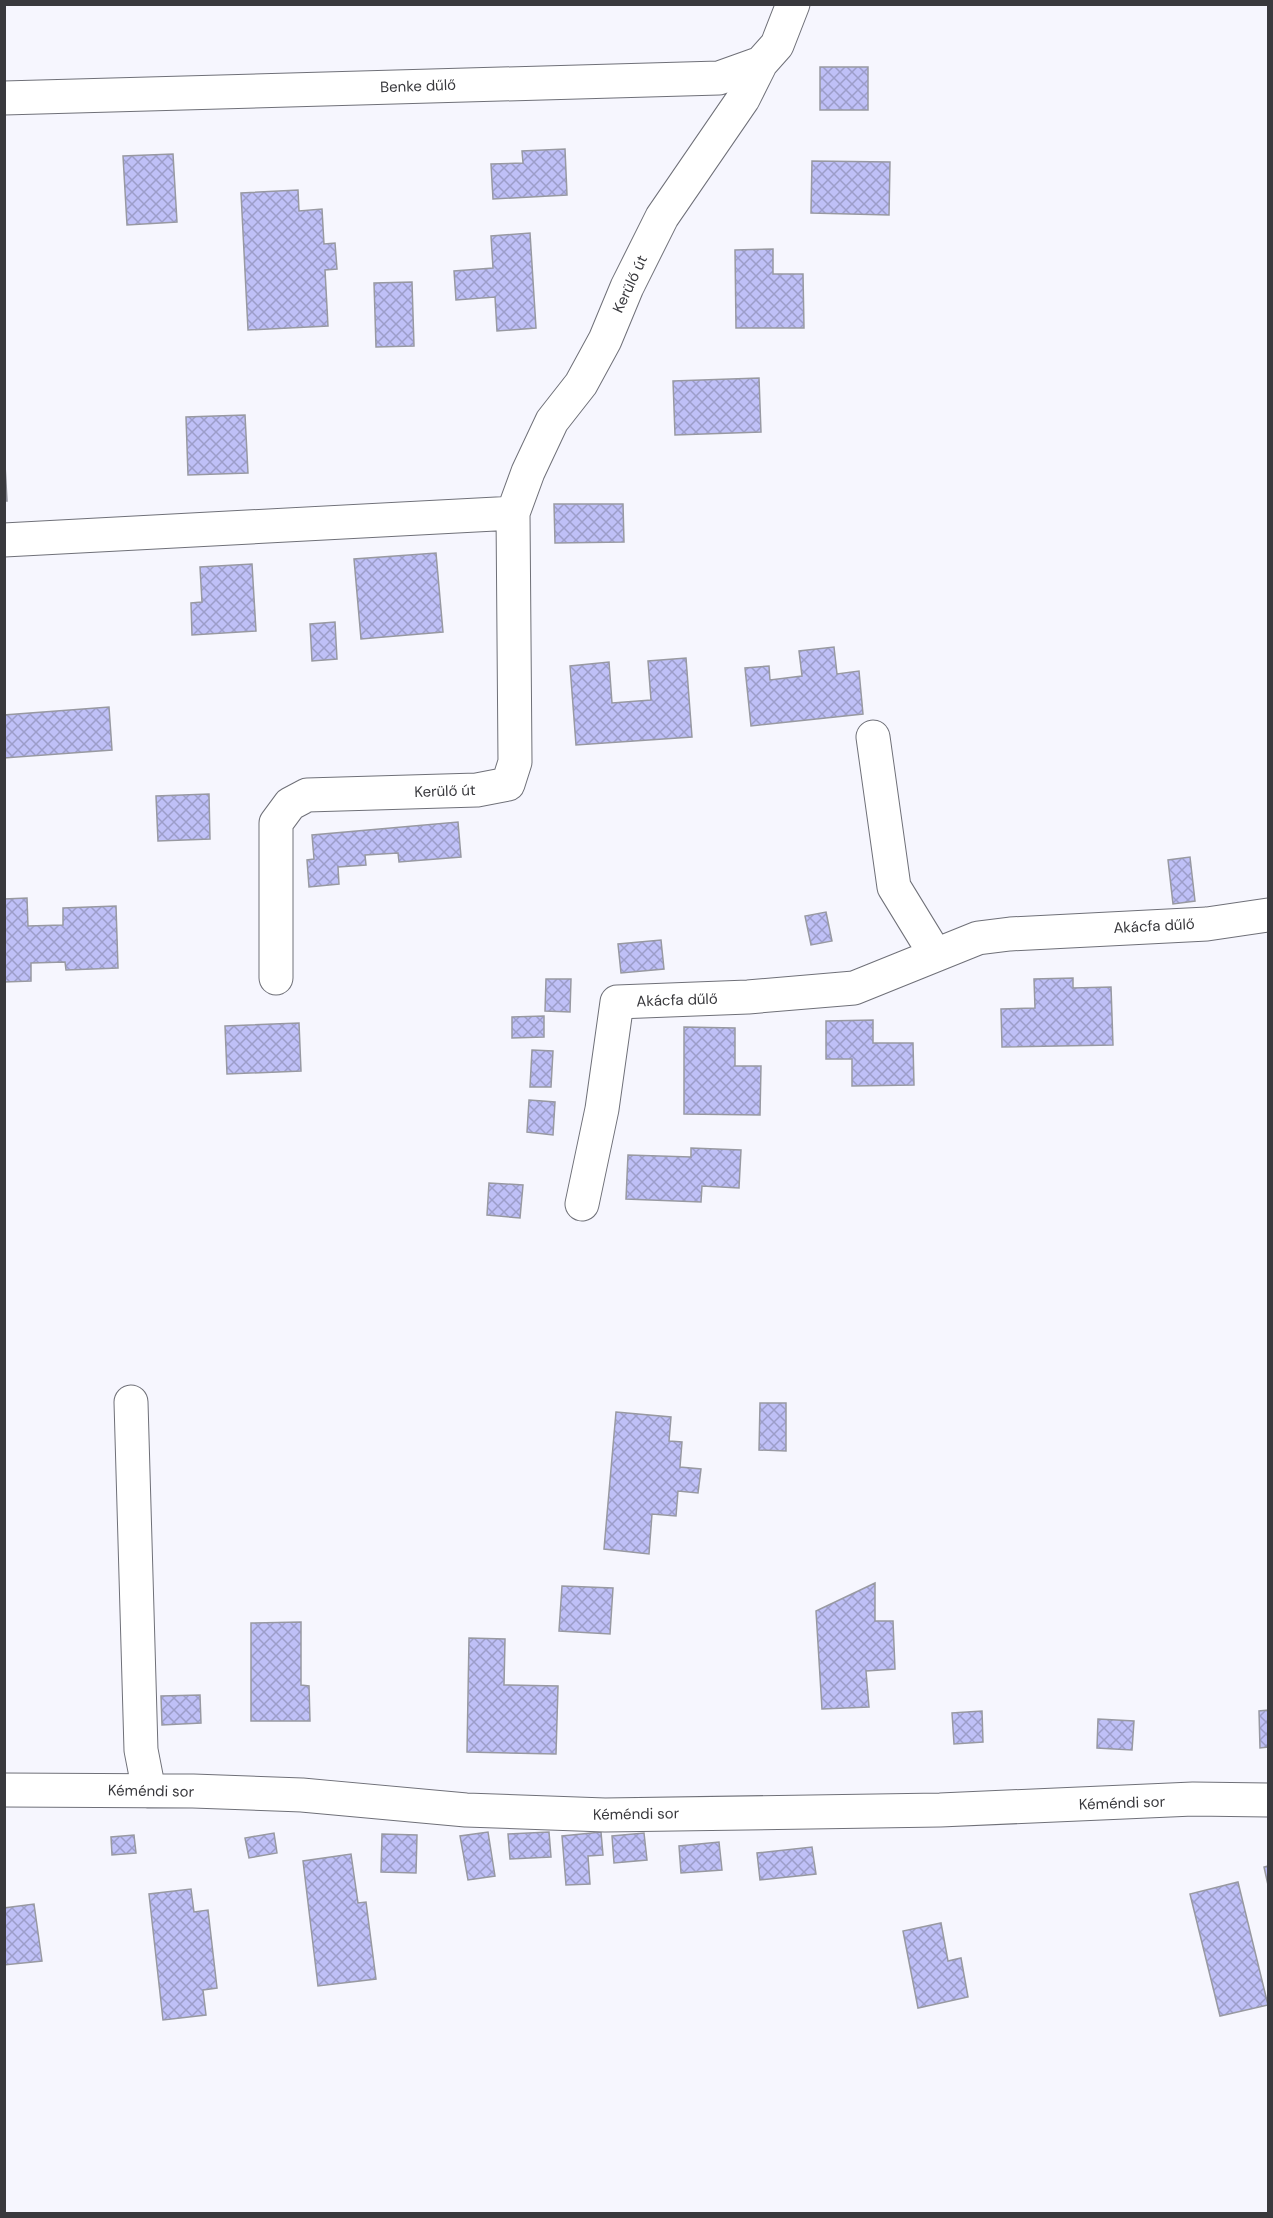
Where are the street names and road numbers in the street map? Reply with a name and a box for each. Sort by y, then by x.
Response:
street label: Benke dűlő [380,75,456,97]
street label: Kerülő út [608,252,652,316]
street label: Kerülő út [414,780,476,802]
street label: Akácfa dűlő [1113,914,1195,938]
street label: Akácfa dűlő [636,989,718,1011]
street label: Kéméndi sor [108,1780,195,1802]
street label: Kéméndi sor [1079,1791,1166,1814]
street label: Kéméndi sor [593,1803,680,1825]

